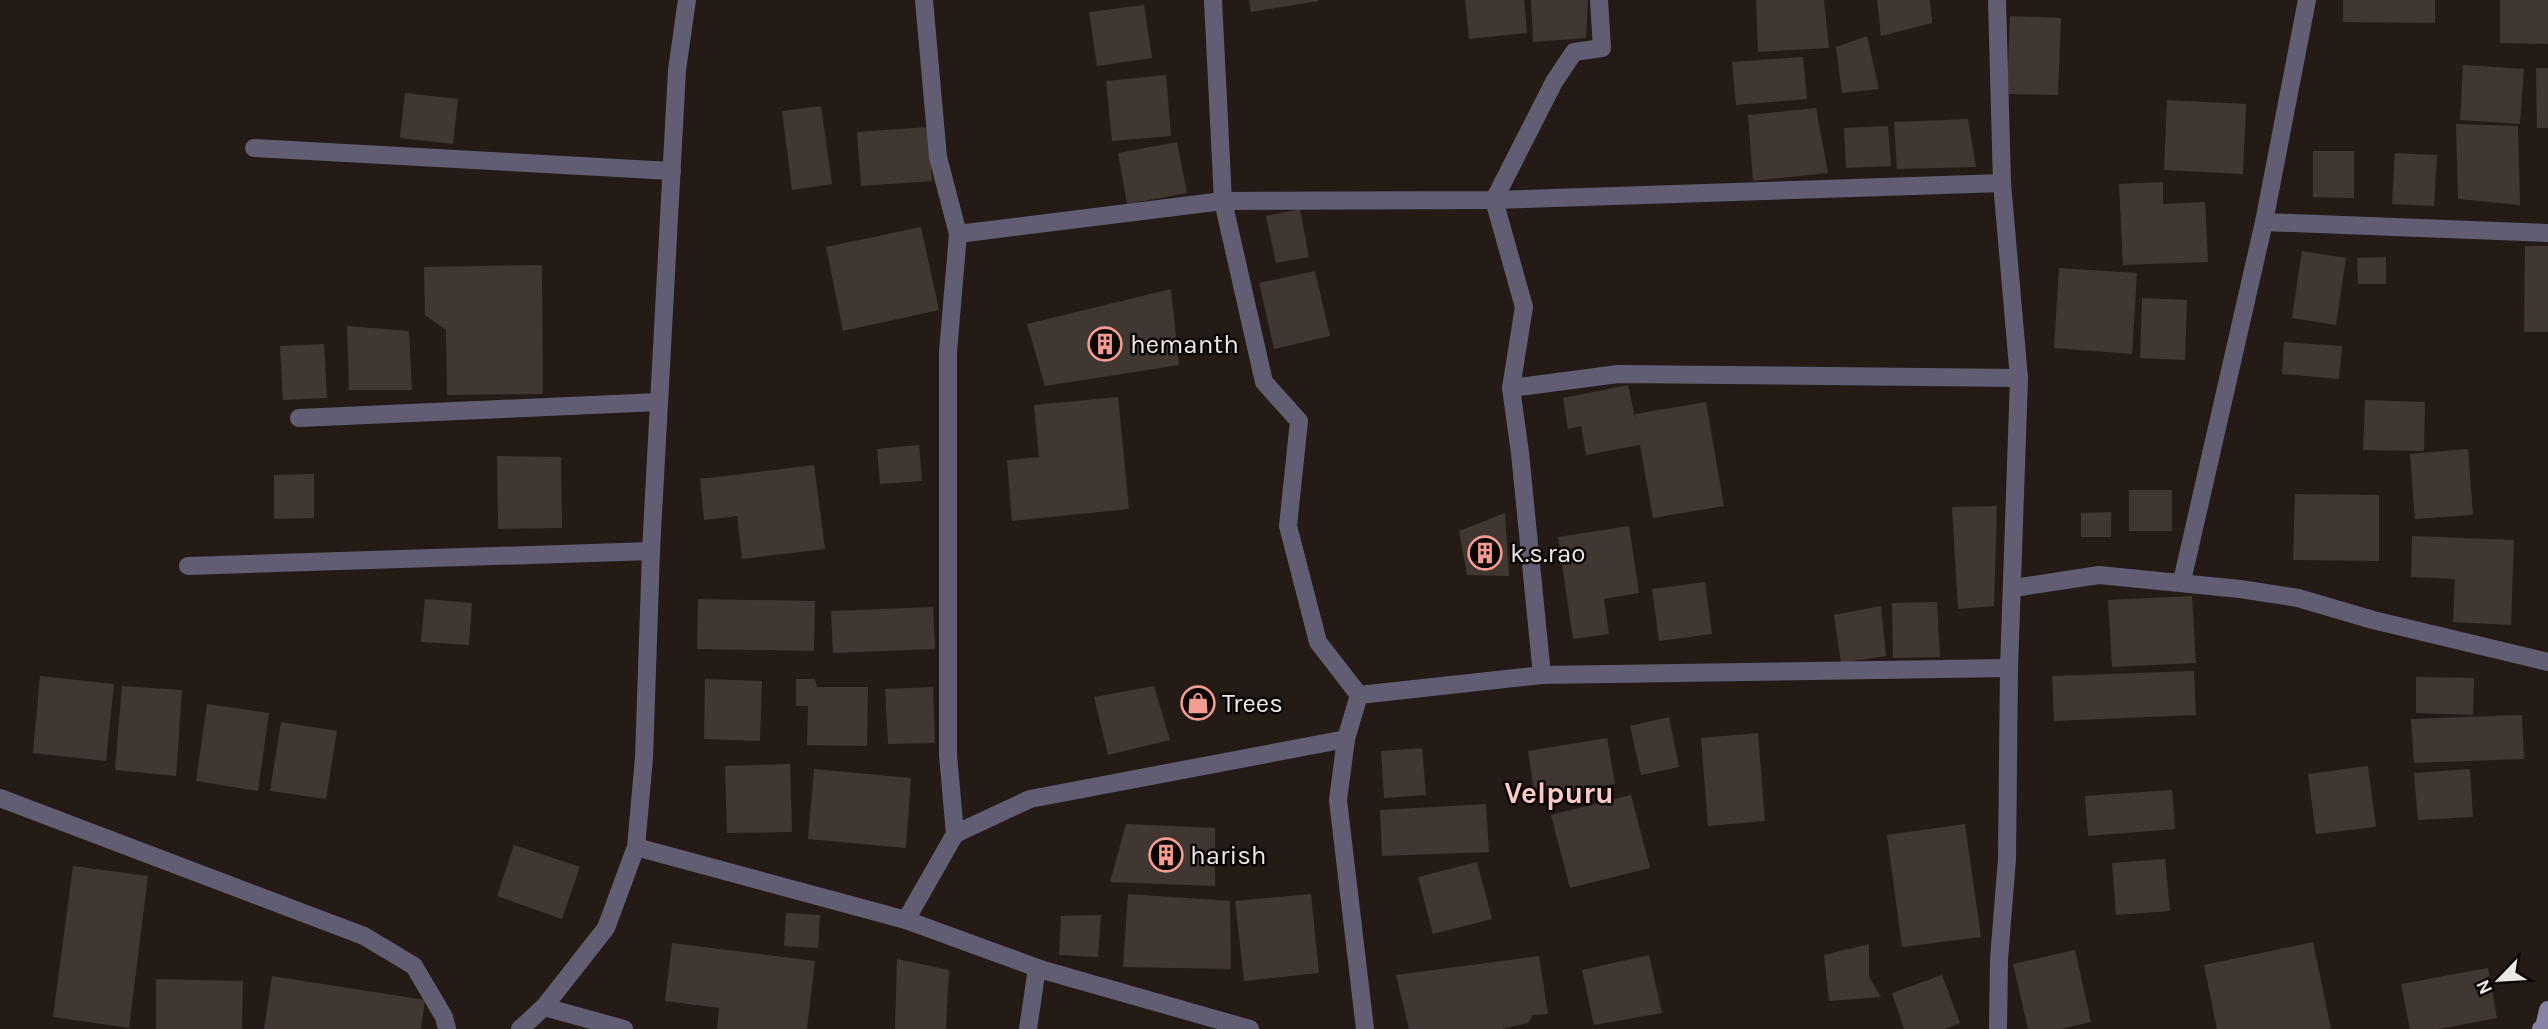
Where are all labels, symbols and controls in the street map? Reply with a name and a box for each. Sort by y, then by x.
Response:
building icon: hemanth [1086,325,1124,363]
place label: hemanth [1130,329,1239,360]
building icon: k.s.rao [1466,534,1504,572]
place label: k.s.rao [1510,538,1586,569]
shop icon: Trees [1179,684,1217,722]
place label: Trees [1222,688,1283,719]
district label: Velpuru [1504,775,1614,811]
building icon: harish [1147,836,1185,874]
place label: harish [1190,840,1267,871]
north arrow [2464,945,2534,1015]
text: N [2472,976,2497,998]

